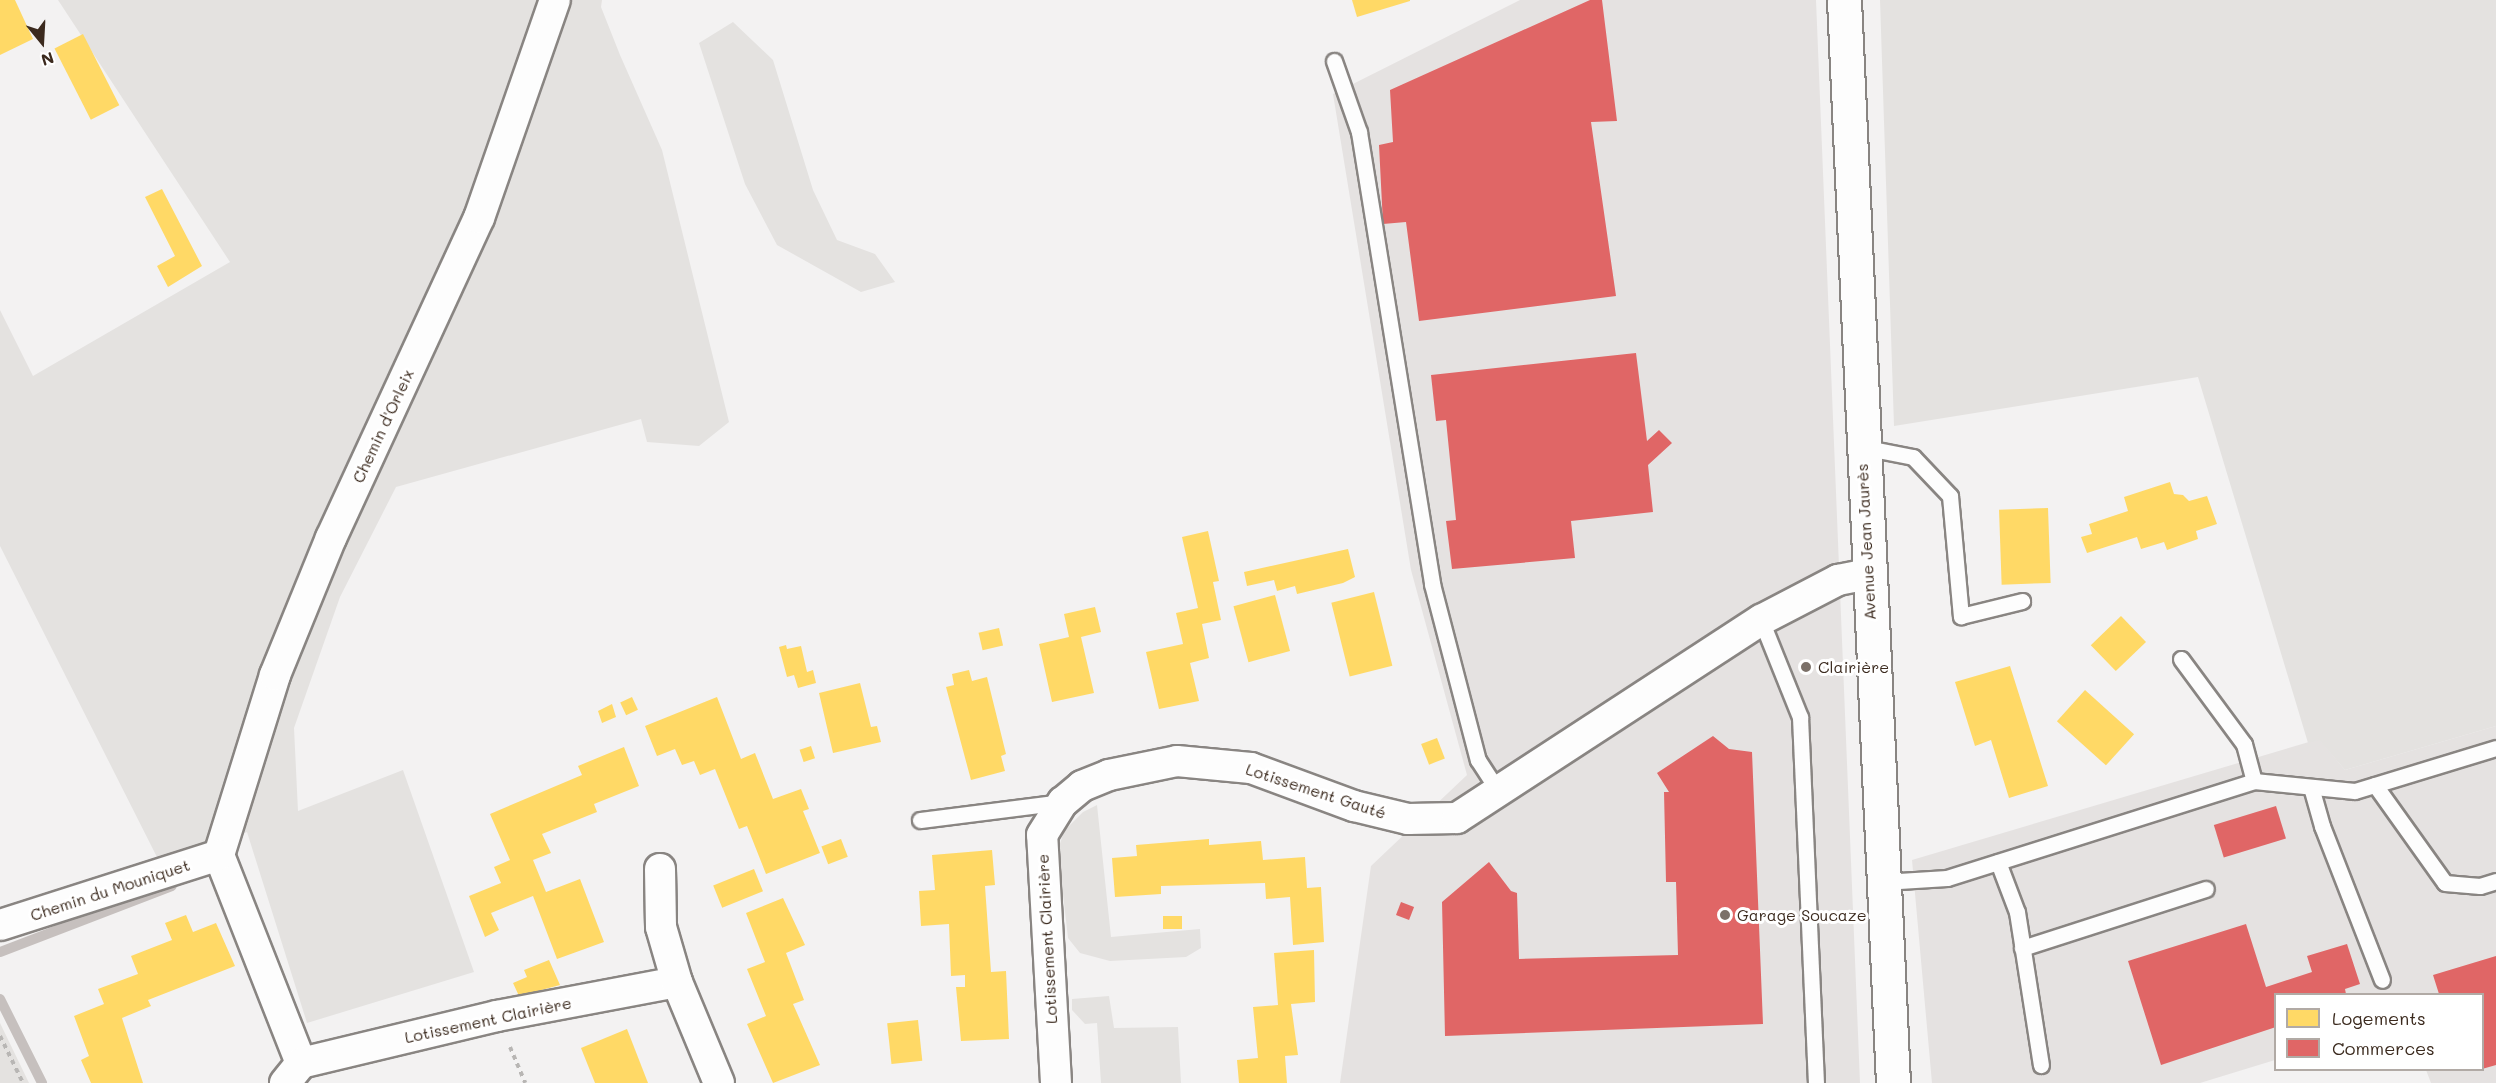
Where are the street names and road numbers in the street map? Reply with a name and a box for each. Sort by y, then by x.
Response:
street label: Chemin d'Orleix [348,366,418,486]
street label: Avenue Jean Jaurès [1852,463,1880,621]
street label: Lotissement Gauté [1243,759,1389,823]
street label: Lotissement Clairière [1033,854,1061,1024]
street label: Chemin du Mouniquet [28,855,192,925]
street label: Lotissement Clairière [403,993,573,1047]

